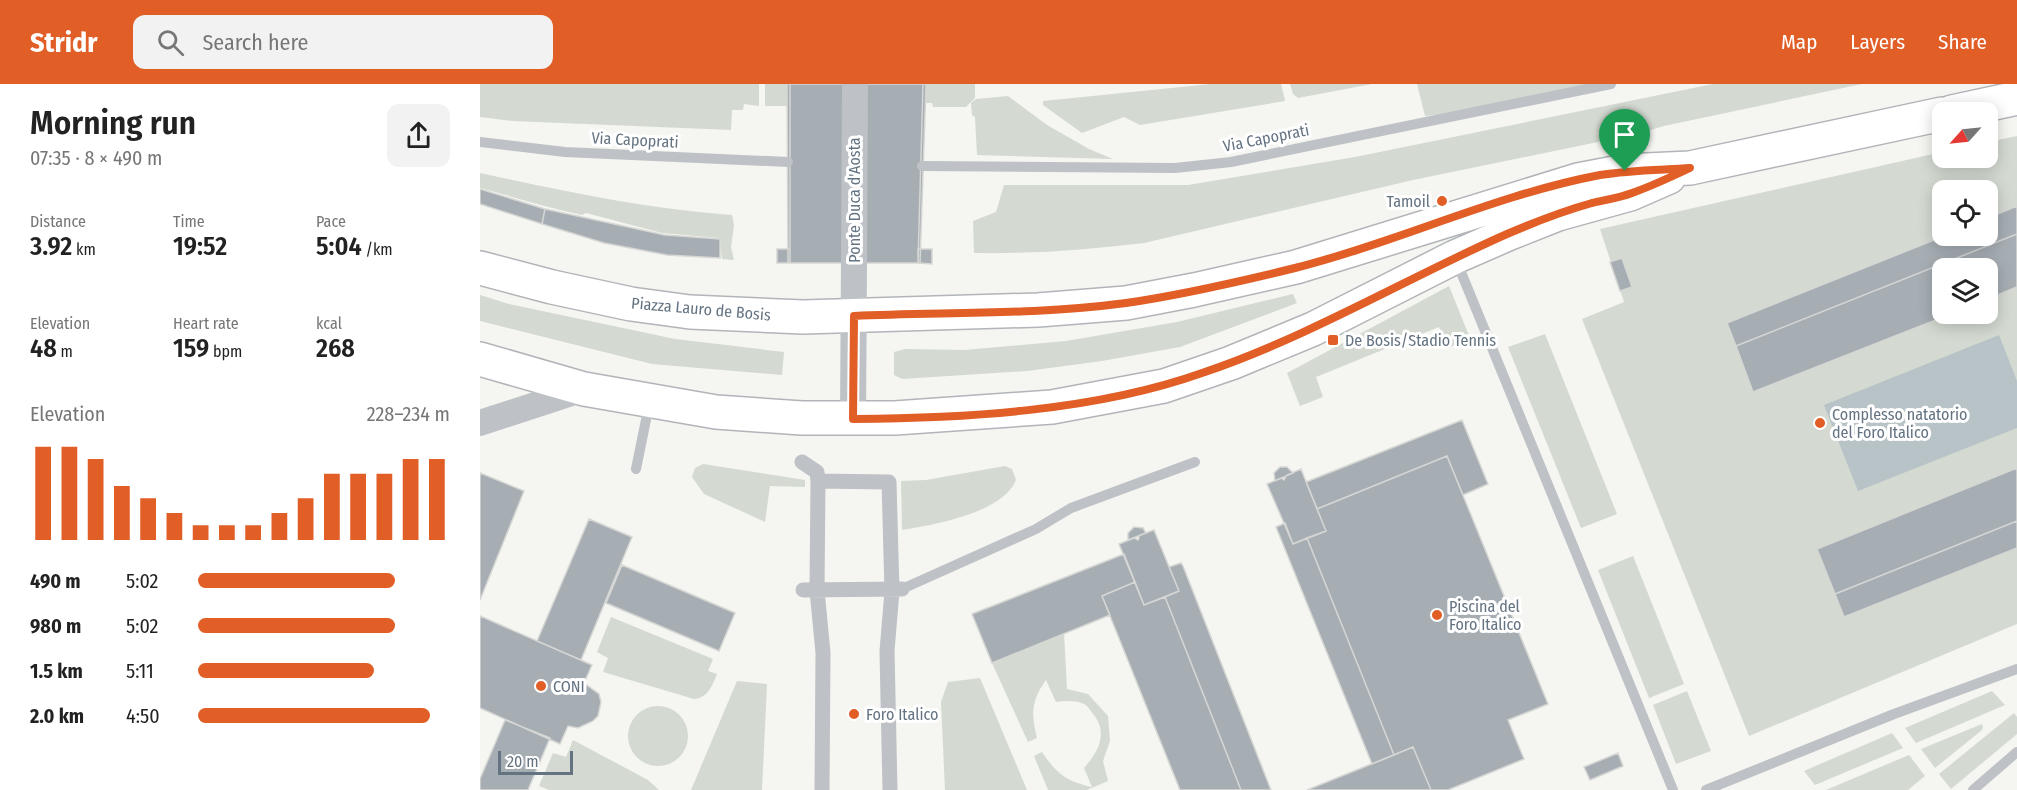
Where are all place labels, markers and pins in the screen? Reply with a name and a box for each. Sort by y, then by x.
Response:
pin [1599,109,1650,171]
place label: Tamoil [1387,192,1430,211]
marker: Tamoil [1435,194,1449,208]
place label: De Bosis/Stadio Tennis [1345,331,1496,350]
marker: De Bosis/Stadio Tennis [1326,333,1340,347]
place label: Complesso natatorio del Foro Italico [1832,405,1967,442]
marker: Complesso natatorio del Foro Italico [1813,416,1827,430]
place label: Piscina del Foro Italico [1449,597,1521,634]
marker: Piscina del Foro Italico [1430,608,1444,622]
place label: CONI [553,677,585,696]
marker: CONI [534,679,548,693]
place label: Foro Italico [866,705,938,724]
marker: Foro Italico [847,707,861,721]

